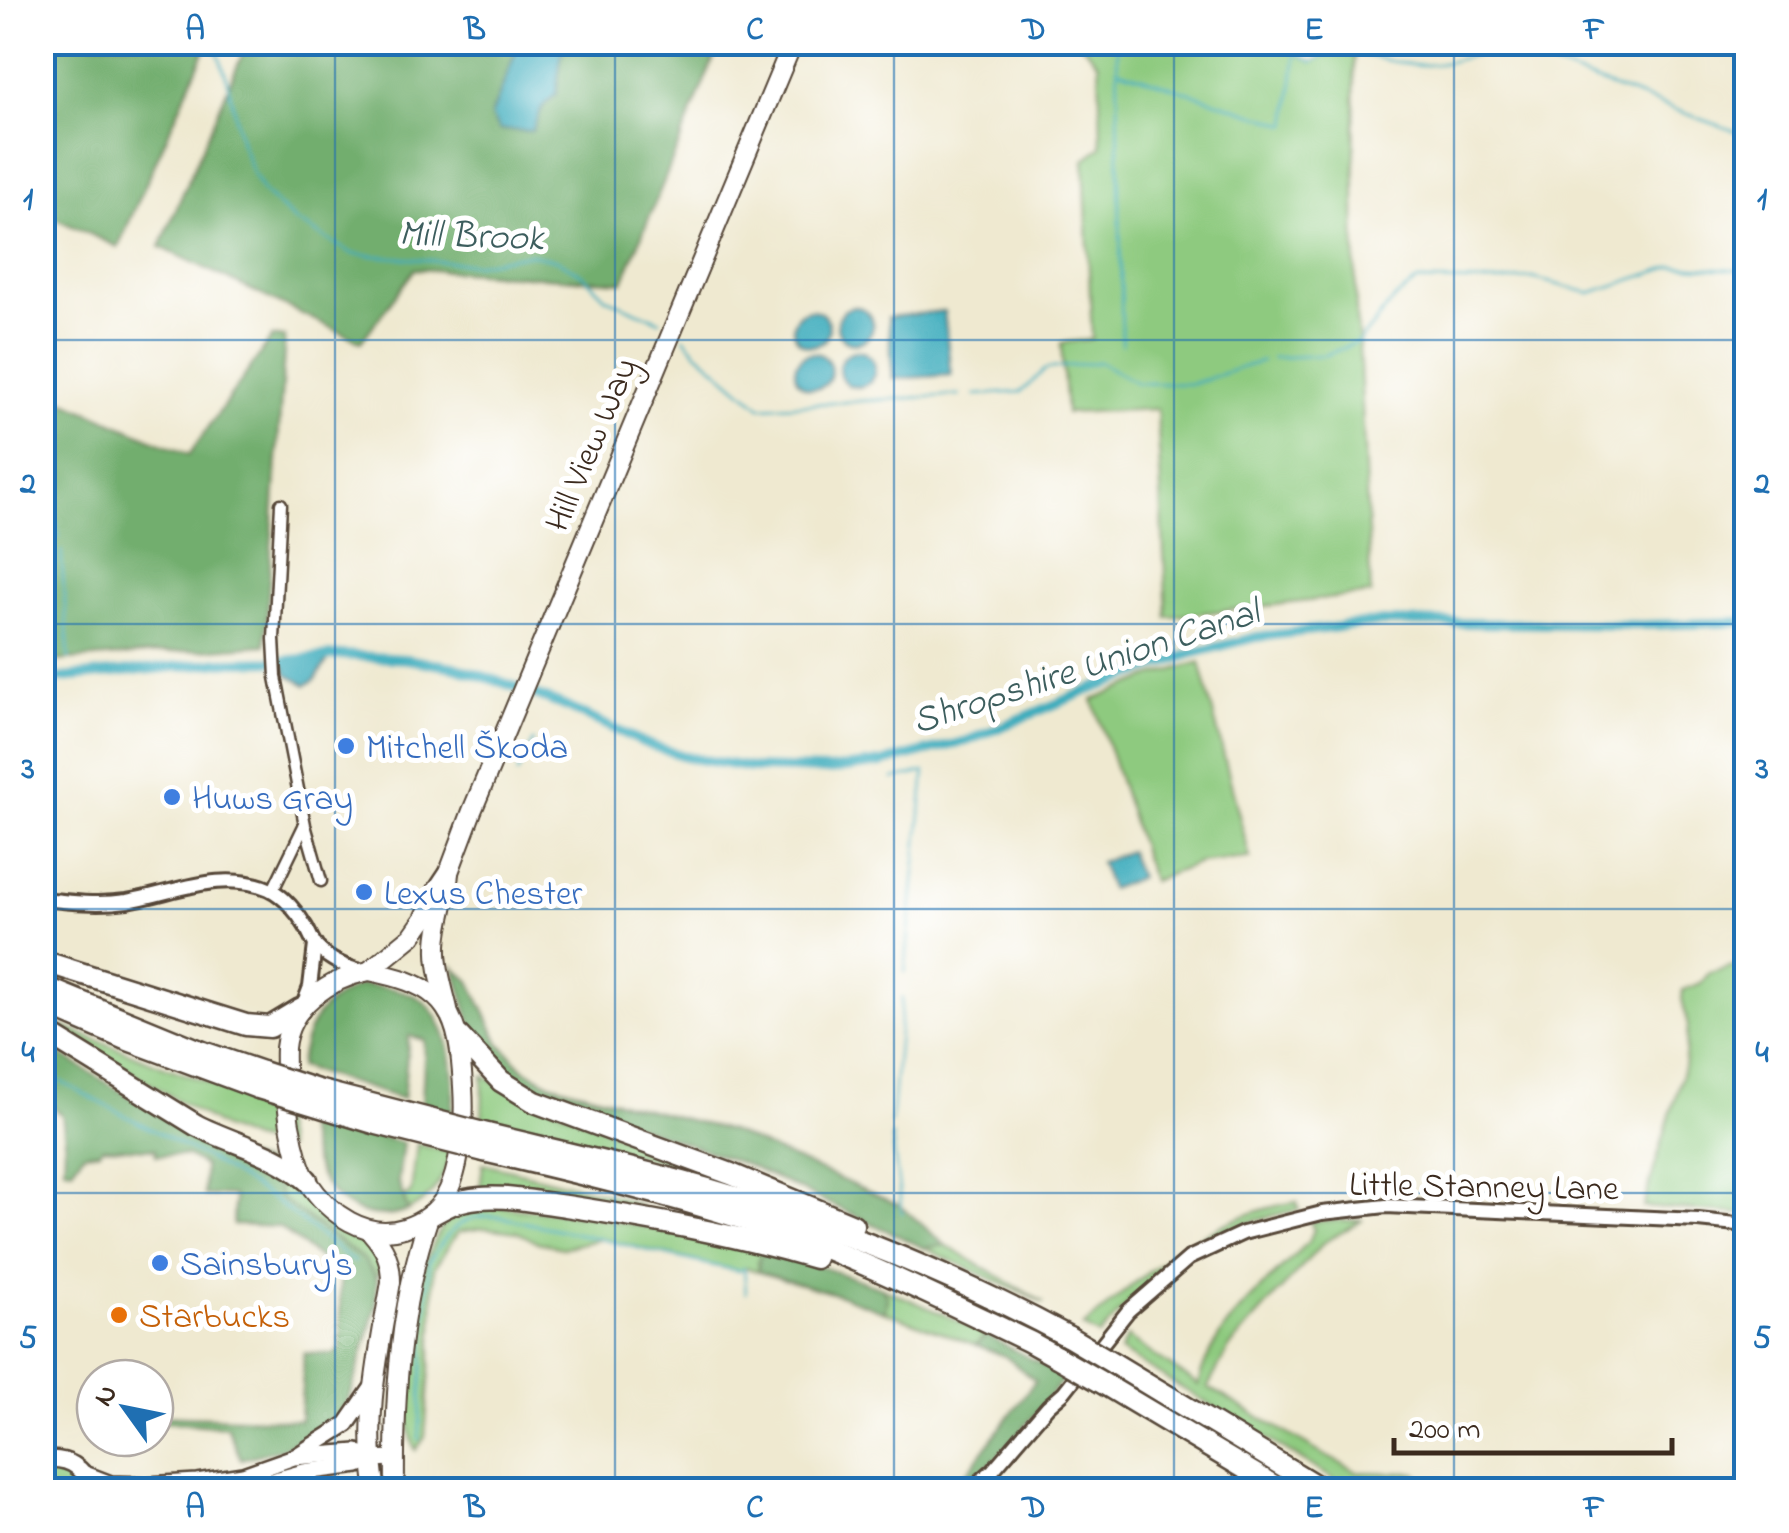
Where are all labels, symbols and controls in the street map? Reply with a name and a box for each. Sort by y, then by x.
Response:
text: A [185,8,205,55]
text: B [462,8,486,55]
text: C [746,8,764,55]
text: D [1020,8,1046,55]
text: E [1304,8,1324,55]
text: F [1582,8,1605,55]
text: 1 [23,178,33,225]
text: 1 [1757,178,1767,225]
water label: Mill Brook [398,207,545,269]
street label: Hill View Way [534,350,653,540]
text: 2 [19,462,36,509]
text: 2 [1753,462,1770,509]
water label: Shropshire Union Canal [906,585,1271,751]
place label: Mitchell Škoda [366,724,568,775]
marker: Mitchell Škoda [335,735,357,757]
text: 3 [20,747,35,794]
text: 3 [1754,747,1769,794]
place label: Huws Gray [192,775,353,826]
marker: Huws Gray [161,786,183,808]
place label: Lexus Chester [384,870,583,921]
marker: Lexus Chester [353,881,375,903]
text: 4 [21,1031,35,1078]
text: 4 [1755,1031,1769,1078]
street label: Little Stanney Lane [1349,1161,1619,1216]
place label: Sainsbury's [180,1241,353,1292]
marker: Sainsbury's [149,1252,171,1274]
place label: Starbucks [139,1293,290,1344]
marker: Starbucks [108,1304,130,1326]
text: 5 [19,1316,37,1363]
text: 5 [1753,1316,1771,1363]
north arrow [75,1358,175,1458]
text: N [85,1377,129,1415]
scale bar [1394,1393,1672,1455]
text: 200 m [1409,1409,1481,1453]
text: A [185,1486,205,1533]
text: B [462,1486,486,1533]
text: C [746,1486,764,1533]
text: D [1020,1486,1046,1533]
text: E [1304,1486,1324,1533]
text: F [1582,1486,1605,1533]

